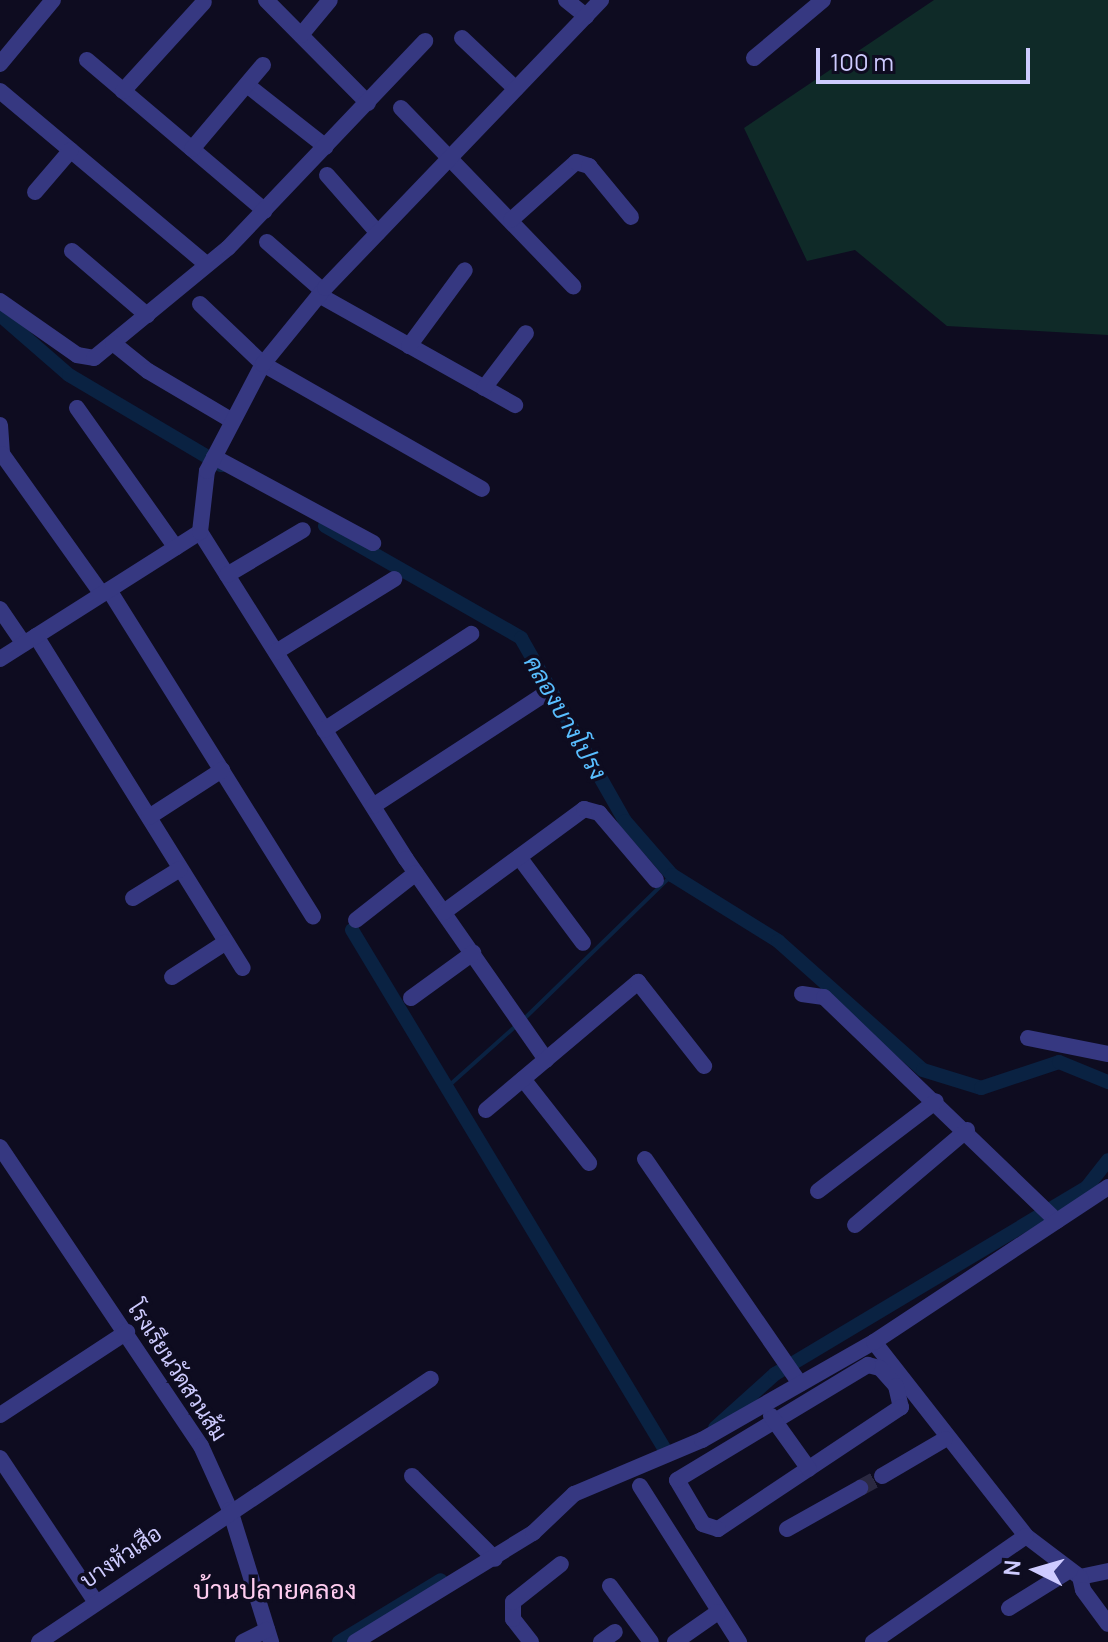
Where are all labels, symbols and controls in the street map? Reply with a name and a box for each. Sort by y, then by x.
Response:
scale bar [820,32,1034,82]
text: 100 m [830,45,894,78]
water label: คลองบางโปรง [519,650,613,784]
street label: โรงเรียนวัดสวนส้ม [122,1296,232,1446]
street label: บางหัวเสือ [75,1520,167,1594]
north arrow [996,1530,1076,1610]
text: N [996,1559,1028,1577]
district label: บ้านปลายคลอง [193,1574,357,1606]

